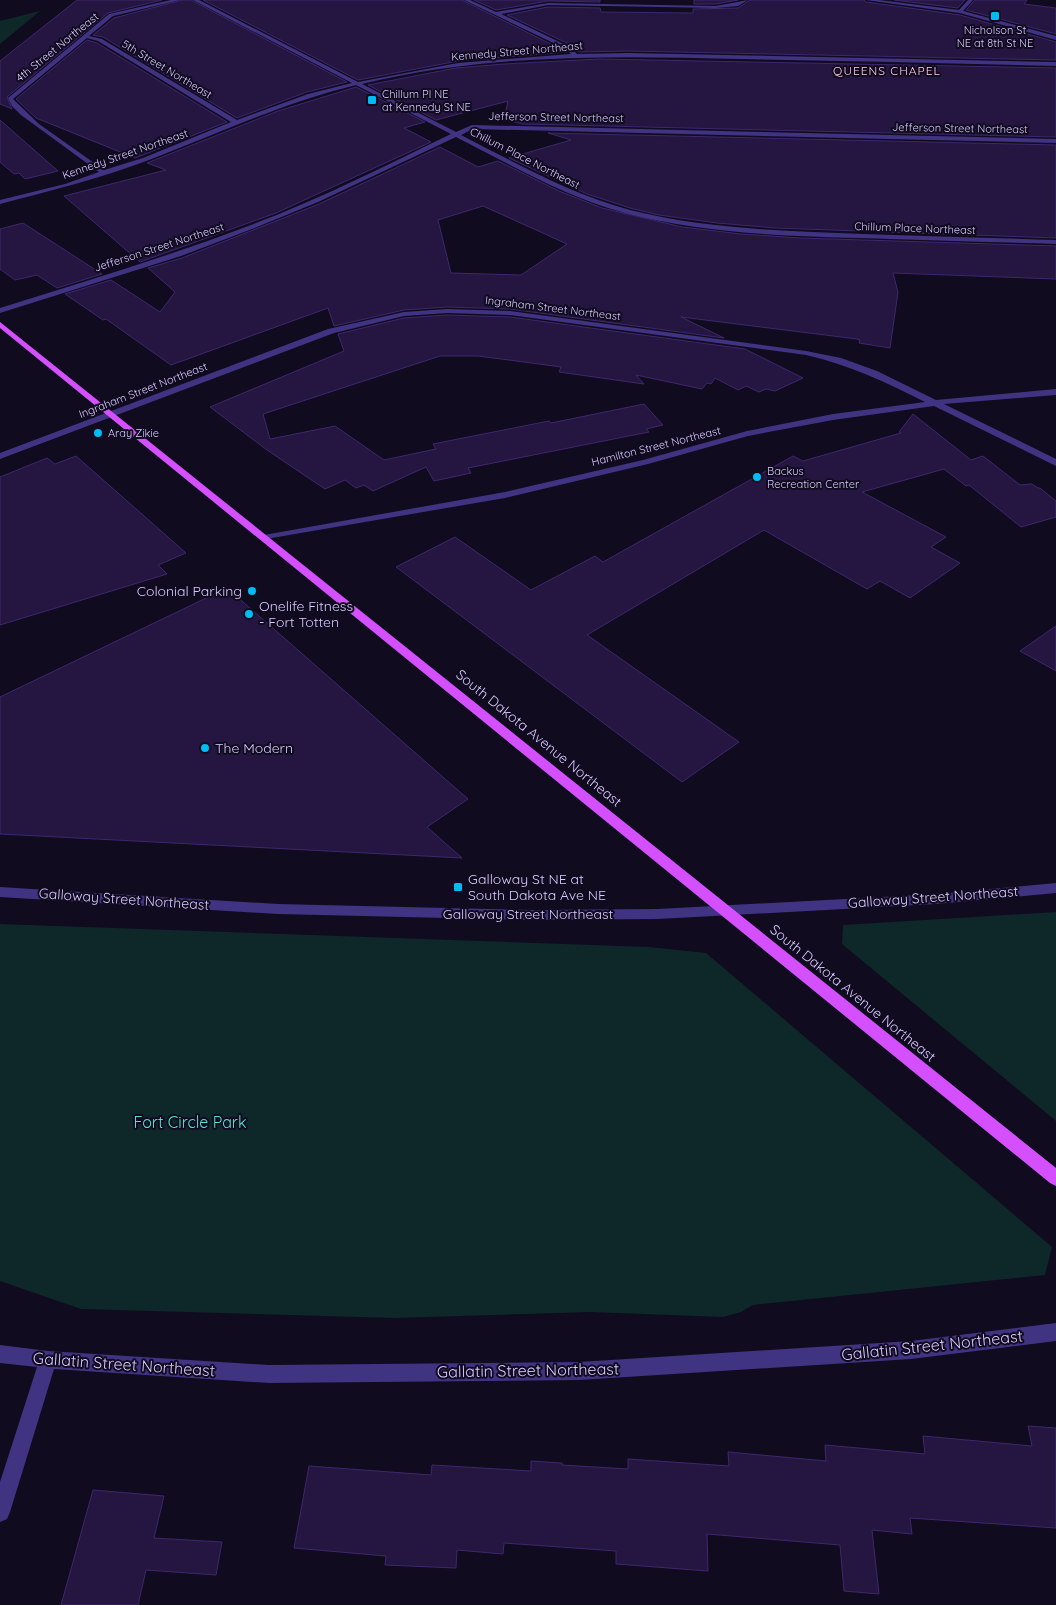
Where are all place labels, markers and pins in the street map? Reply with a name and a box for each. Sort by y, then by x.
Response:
marker: Nicholson St NE at 8th St NE [989,10,1001,22]
place label: Nicholson St NE at 8th St NE [957,23,1033,50]
place label: Chillum Pl NE at Kennedy St NE [382,87,471,114]
marker: Chillum Pl NE at Kennedy St NE [366,94,378,106]
place label: Aray Zikie [108,426,159,440]
marker: Aray Zikie [92,427,104,439]
place label: Backus Recreation Center [767,464,860,491]
marker: Backus Recreation Center [751,471,763,483]
place label: Colonial Parking [137,582,242,600]
marker: Colonial Parking [246,585,258,597]
place label: Onelife Fitness - Fort Totten [259,597,353,631]
marker: Onelife Fitness - Fort Totten [243,608,255,620]
place label: The Modern [215,739,293,757]
marker: The Modern [199,742,211,754]
place label: Galloway St NE at South Dakota Ave NE [468,870,606,904]
marker: Galloway St NE at South Dakota Ave NE [452,881,464,893]

